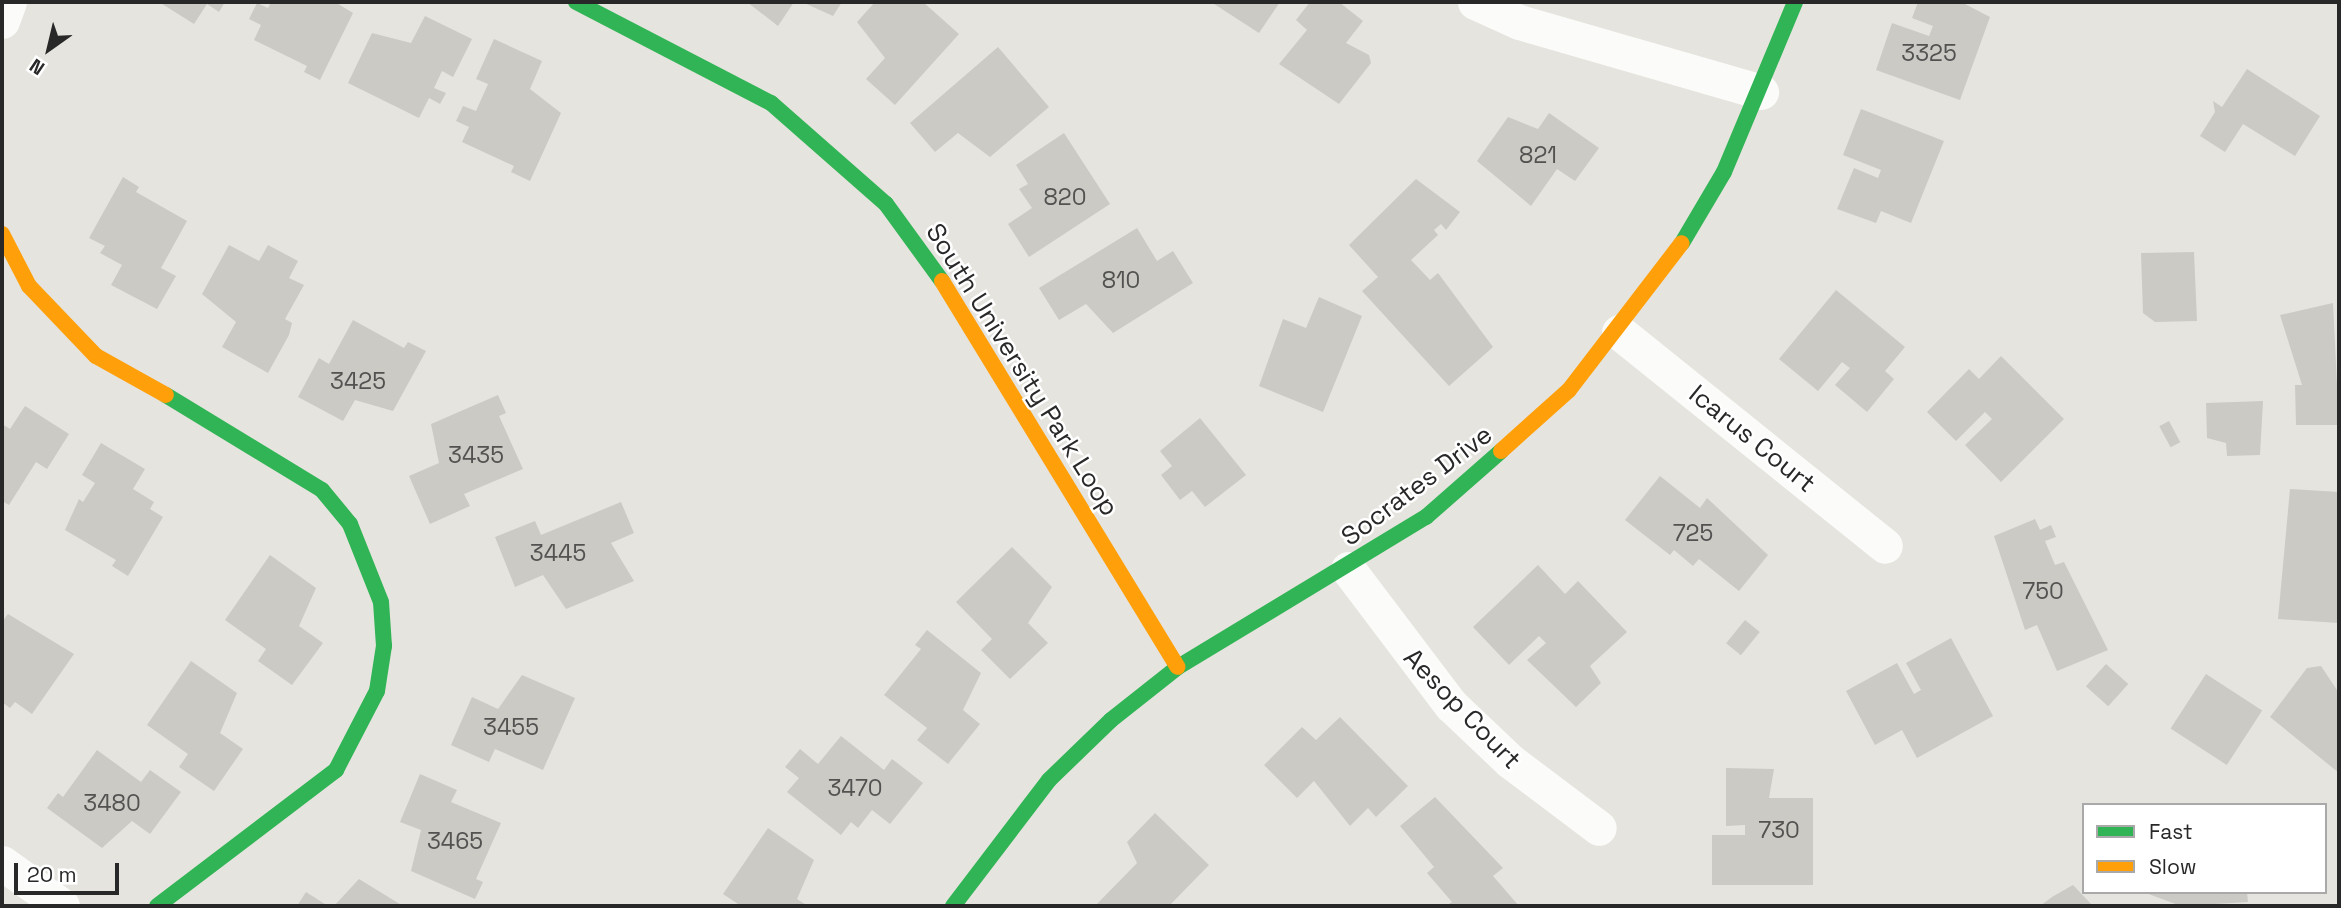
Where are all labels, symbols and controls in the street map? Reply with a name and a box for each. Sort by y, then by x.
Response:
north arrow [14,14,84,84]
house number: 3325 [1901,39,1957,67]
text: N [25,53,49,81]
house number: 821 [1519,141,1557,169]
house number: 820 [1044,183,1086,211]
street label: South University Park Loop [919,218,1125,522]
house number: 810 [1102,266,1140,294]
house number: 3425 [330,367,386,395]
street label: Icarus Court [1683,379,1821,499]
street label: Socrates Drive [1335,419,1499,553]
house number: 3435 [448,441,504,469]
house number: 725 [1673,519,1713,547]
house number: 3445 [530,539,586,567]
house number: 750 [2022,577,2064,605]
street label: Aesop Court [1397,642,1527,776]
house number: 3455 [483,713,539,741]
house number: 3470 [827,774,883,802]
house number: 3480 [83,789,141,817]
legend [2082,803,2327,894]
house number: 730 [1758,816,1800,844]
text: Fast [2149,818,2193,845]
house number: 3465 [427,827,483,855]
scale bar [18,848,122,892]
text: Slow [2149,853,2197,880]
text: 20 m [27,861,77,888]

